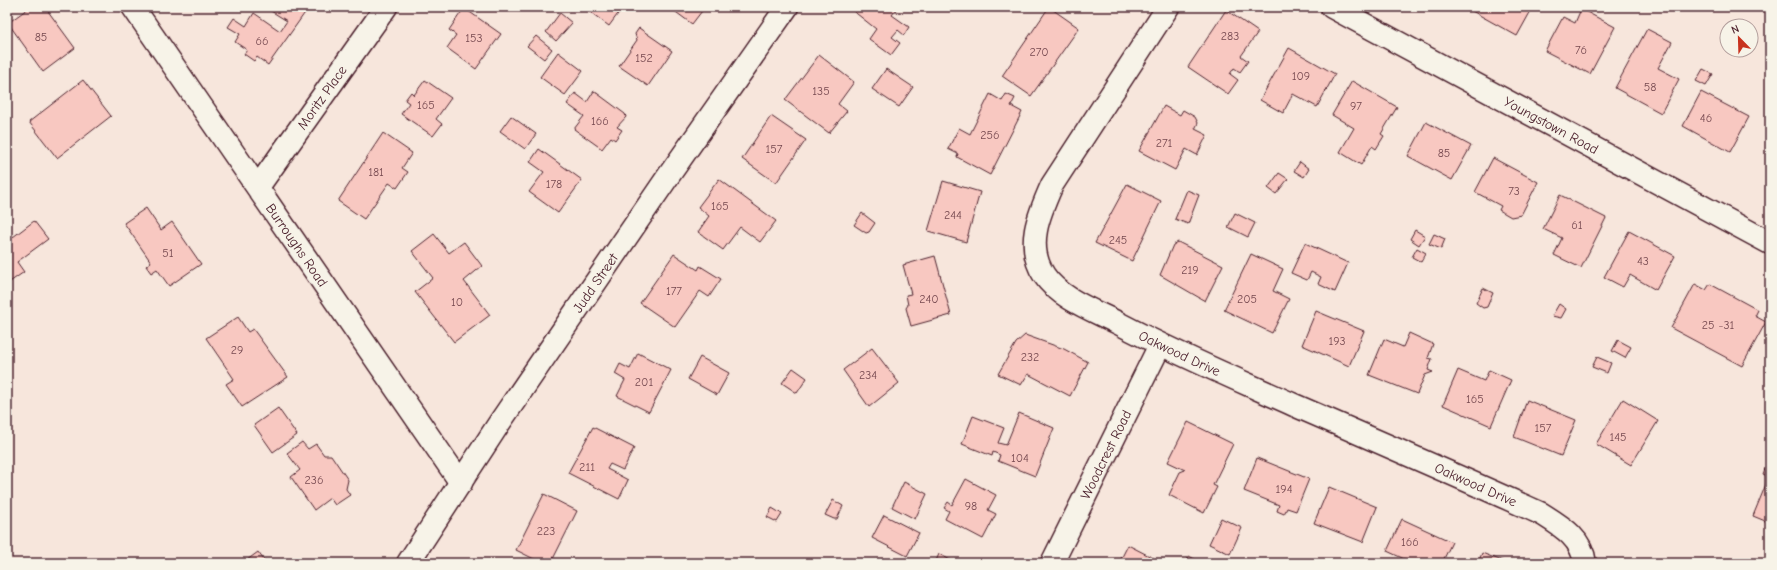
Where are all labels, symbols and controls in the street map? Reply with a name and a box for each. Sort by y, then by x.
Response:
north arrow [1719,18,1759,58]
text: N [1729,22,1741,37]
house number: 283 [1221,29,1239,43]
house number: 85 [35,30,47,44]
house number: 153 [465,31,483,45]
house number: 66 [255,34,269,48]
house number: 76 [1575,43,1587,57]
house number: 270 [1029,45,1049,59]
house number: 152 [635,51,653,65]
street label: Moritz Place [293,62,350,133]
house number: 109 [1292,69,1310,83]
house number: 58 [1644,80,1656,94]
house number: 135 [812,84,830,98]
street label: Youngstown Road [1501,93,1601,157]
house number: 165 [417,98,435,112]
house number: 97 [1350,99,1362,113]
house number: 46 [1700,111,1712,125]
house number: 166 [591,114,609,128]
house number: 256 [980,128,1000,142]
house number: 271 [1156,136,1173,150]
house number: 157 [766,142,783,156]
house number: 85 [1438,146,1450,160]
house number: 181 [368,165,384,179]
house number: 178 [546,177,562,191]
house number: 73 [1508,184,1520,198]
house number: 165 [711,199,729,213]
street label: Burroughs Road [262,200,331,290]
house number: 244 [944,208,962,222]
house number: 61 [1571,218,1583,232]
house number: 245 [1109,233,1127,247]
house number: 51 [162,246,174,260]
street label: Judd Street [569,249,622,316]
house number: 43 [1637,254,1649,268]
house number: 219 [1181,263,1199,277]
house number: 177 [666,284,682,298]
house number: 240 [919,292,939,306]
house number: 205 [1237,292,1257,306]
house number: 10 [451,295,463,309]
house number: 25 -31 [1702,318,1734,332]
street label: Oakwood Drive [1136,327,1223,380]
house number: 193 [1328,334,1346,348]
house number: 29 [231,343,243,357]
house number: 232 [1021,350,1039,364]
house number: 234 [859,368,877,382]
house number: 201 [635,375,653,389]
house number: 165 [1466,392,1484,406]
street label: Woodcrest Road [1076,407,1135,502]
house number: 157 [1535,421,1552,435]
house number: 145 [1609,430,1627,444]
house number: 104 [1011,451,1029,465]
street label: Oakwood Drive [1432,459,1520,510]
house number: 211 [579,460,595,474]
house number: 236 [305,473,323,487]
house number: 194 [1276,482,1293,496]
house number: 98 [965,499,977,513]
house number: 223 [537,524,555,538]
house number: 166 [1401,535,1419,549]

